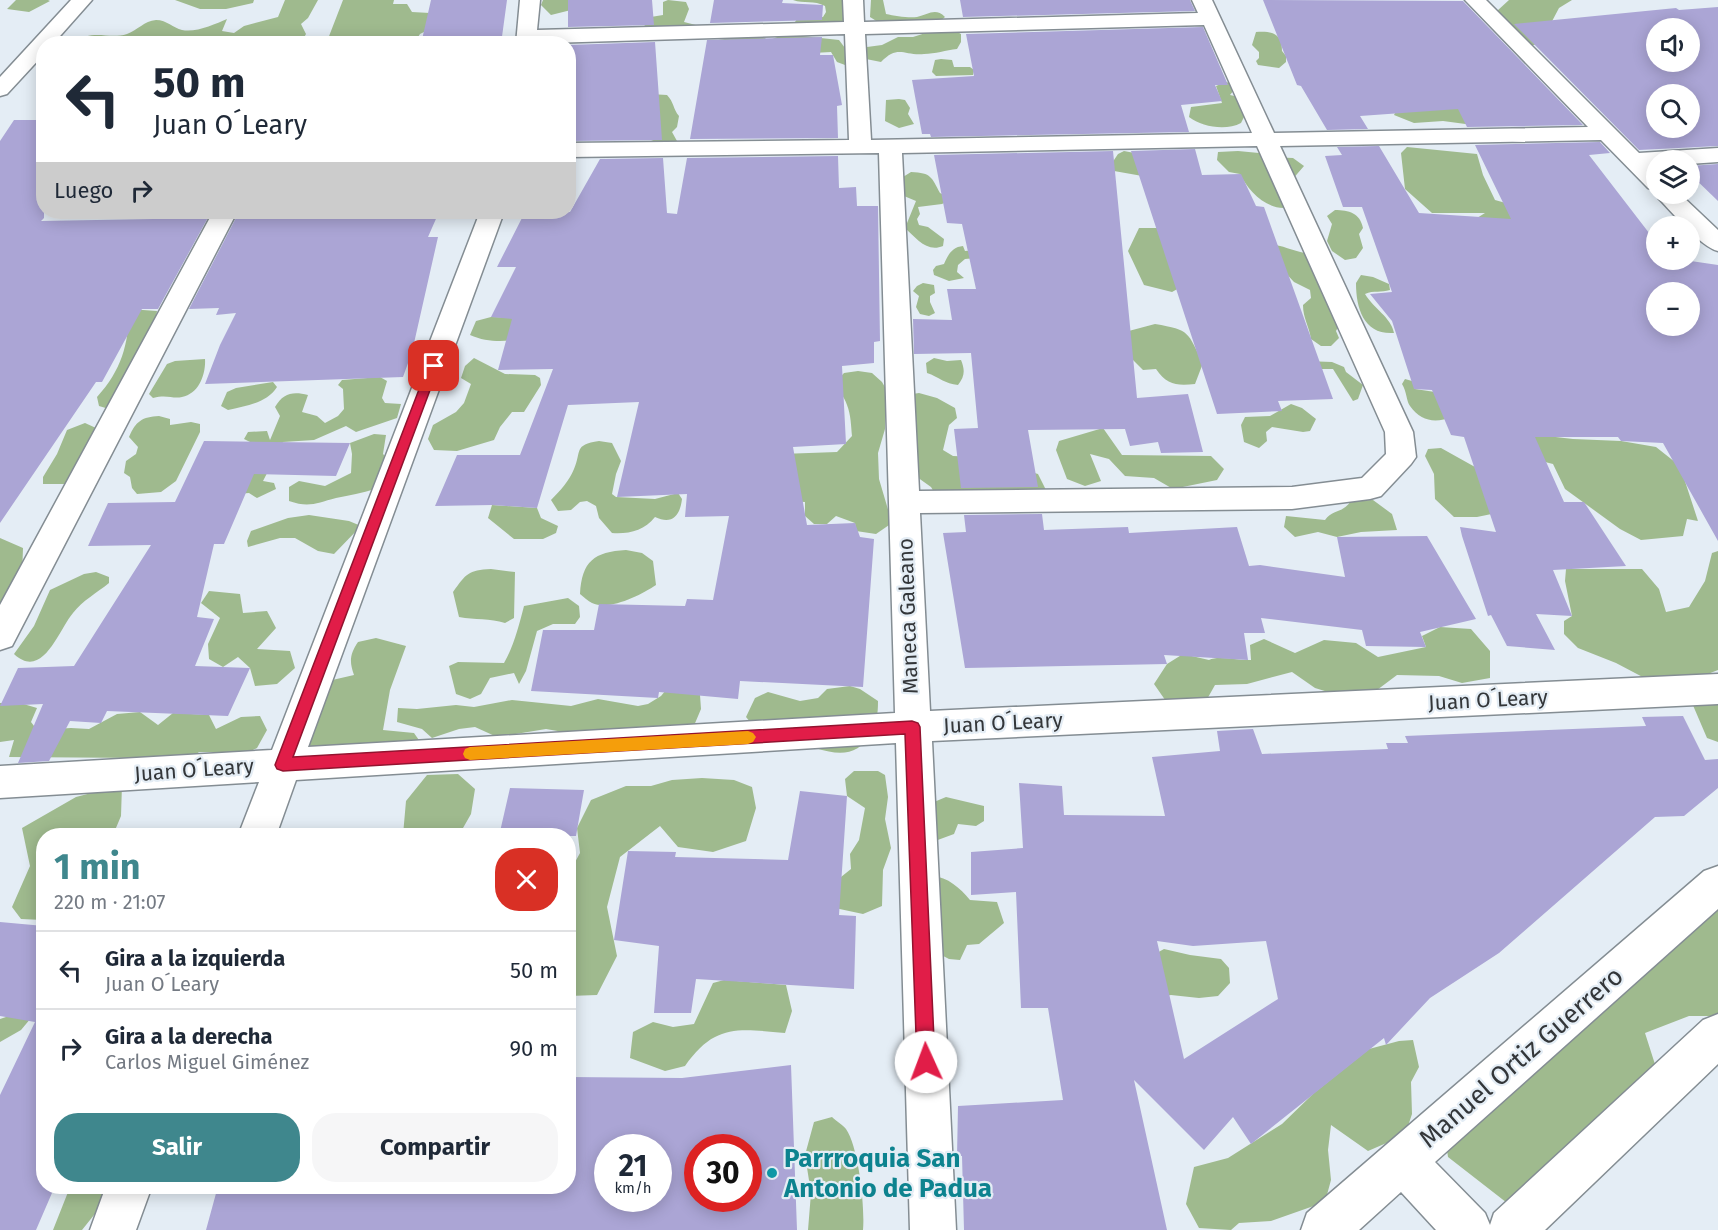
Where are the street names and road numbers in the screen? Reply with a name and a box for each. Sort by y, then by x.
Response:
street label: Maneca Galeano [892,538,924,694]
street label: Juan O´Leary [1428,684,1549,716]
street label: Juan O´Leary [943,707,1064,739]
street label: Juan O´Leary [133,753,255,787]
street label: Manuel Ortiz Guerrero [1413,960,1630,1154]

